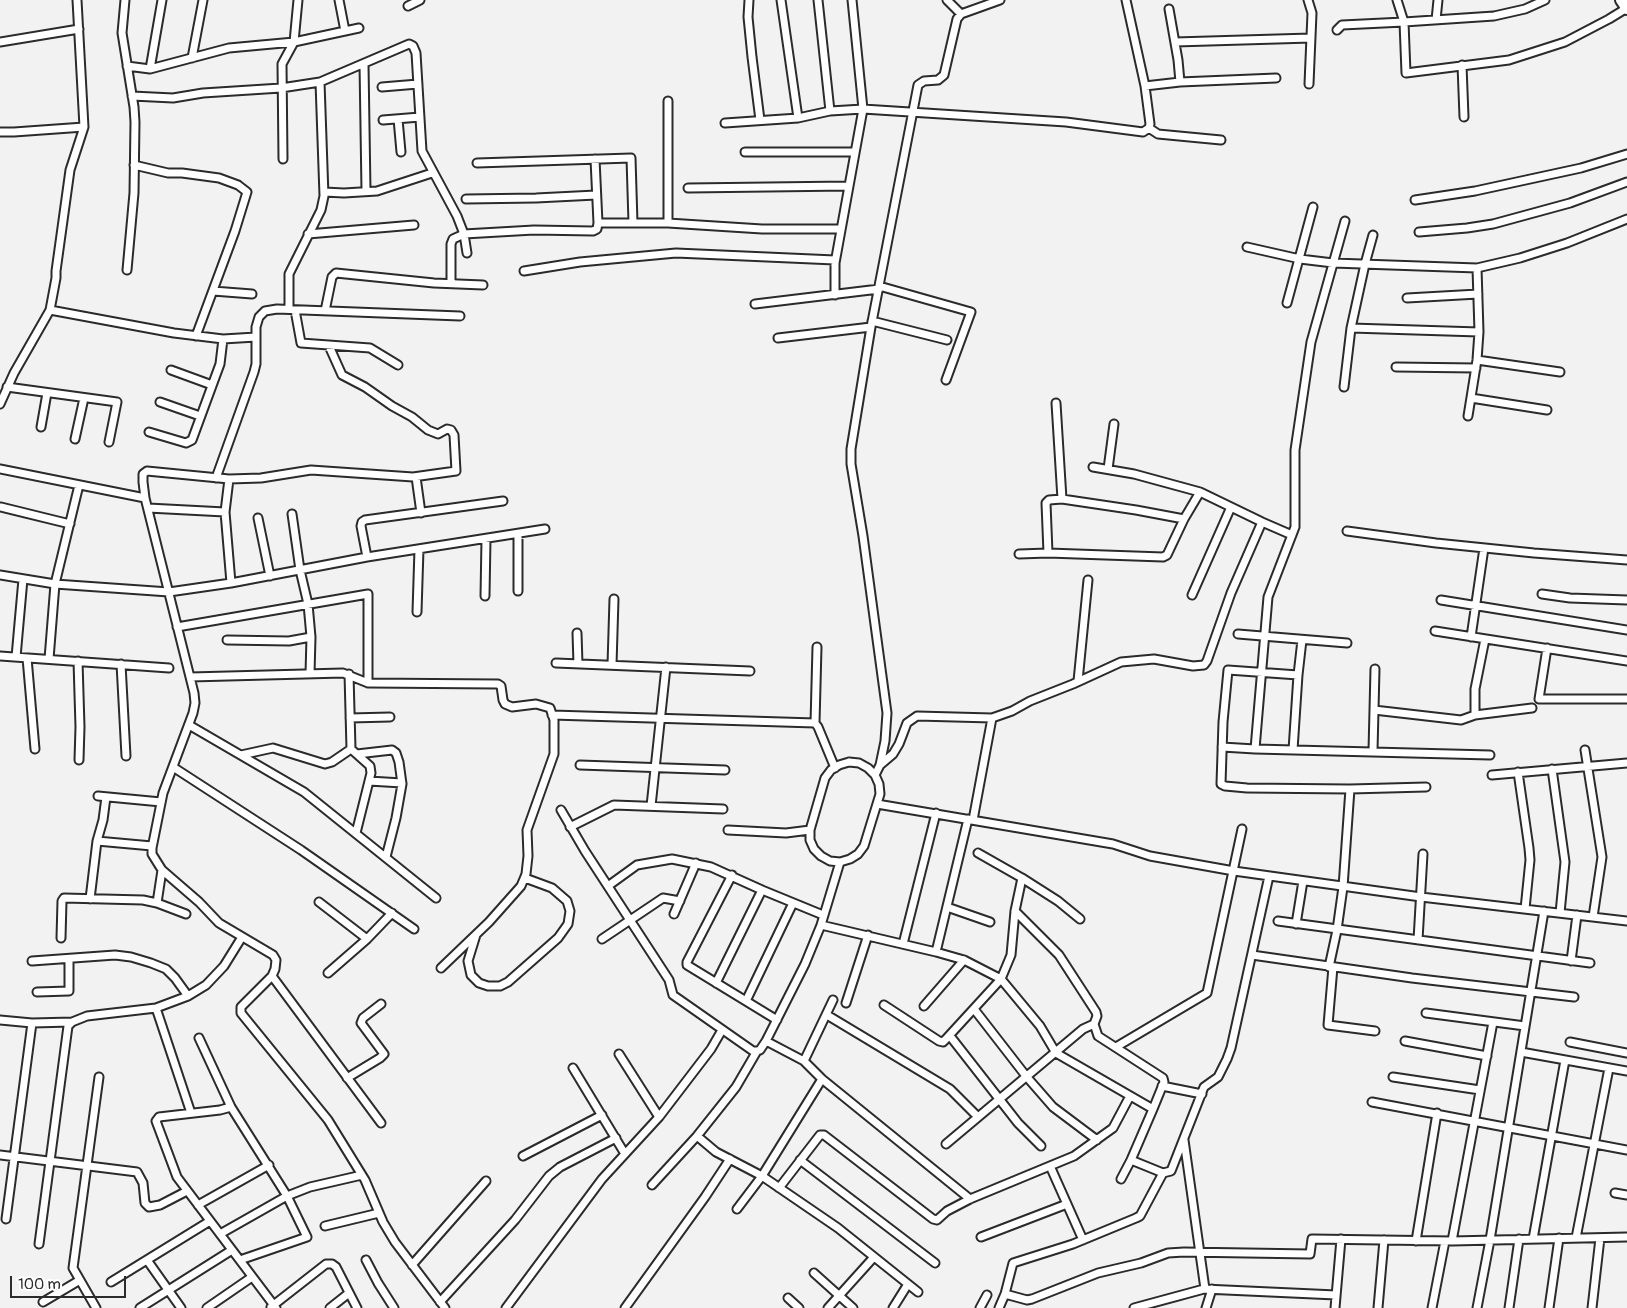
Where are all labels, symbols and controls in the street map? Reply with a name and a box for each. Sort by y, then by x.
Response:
scale bar [12,1266,129,1298]
text: 100 m [18,1275,61,1294]

